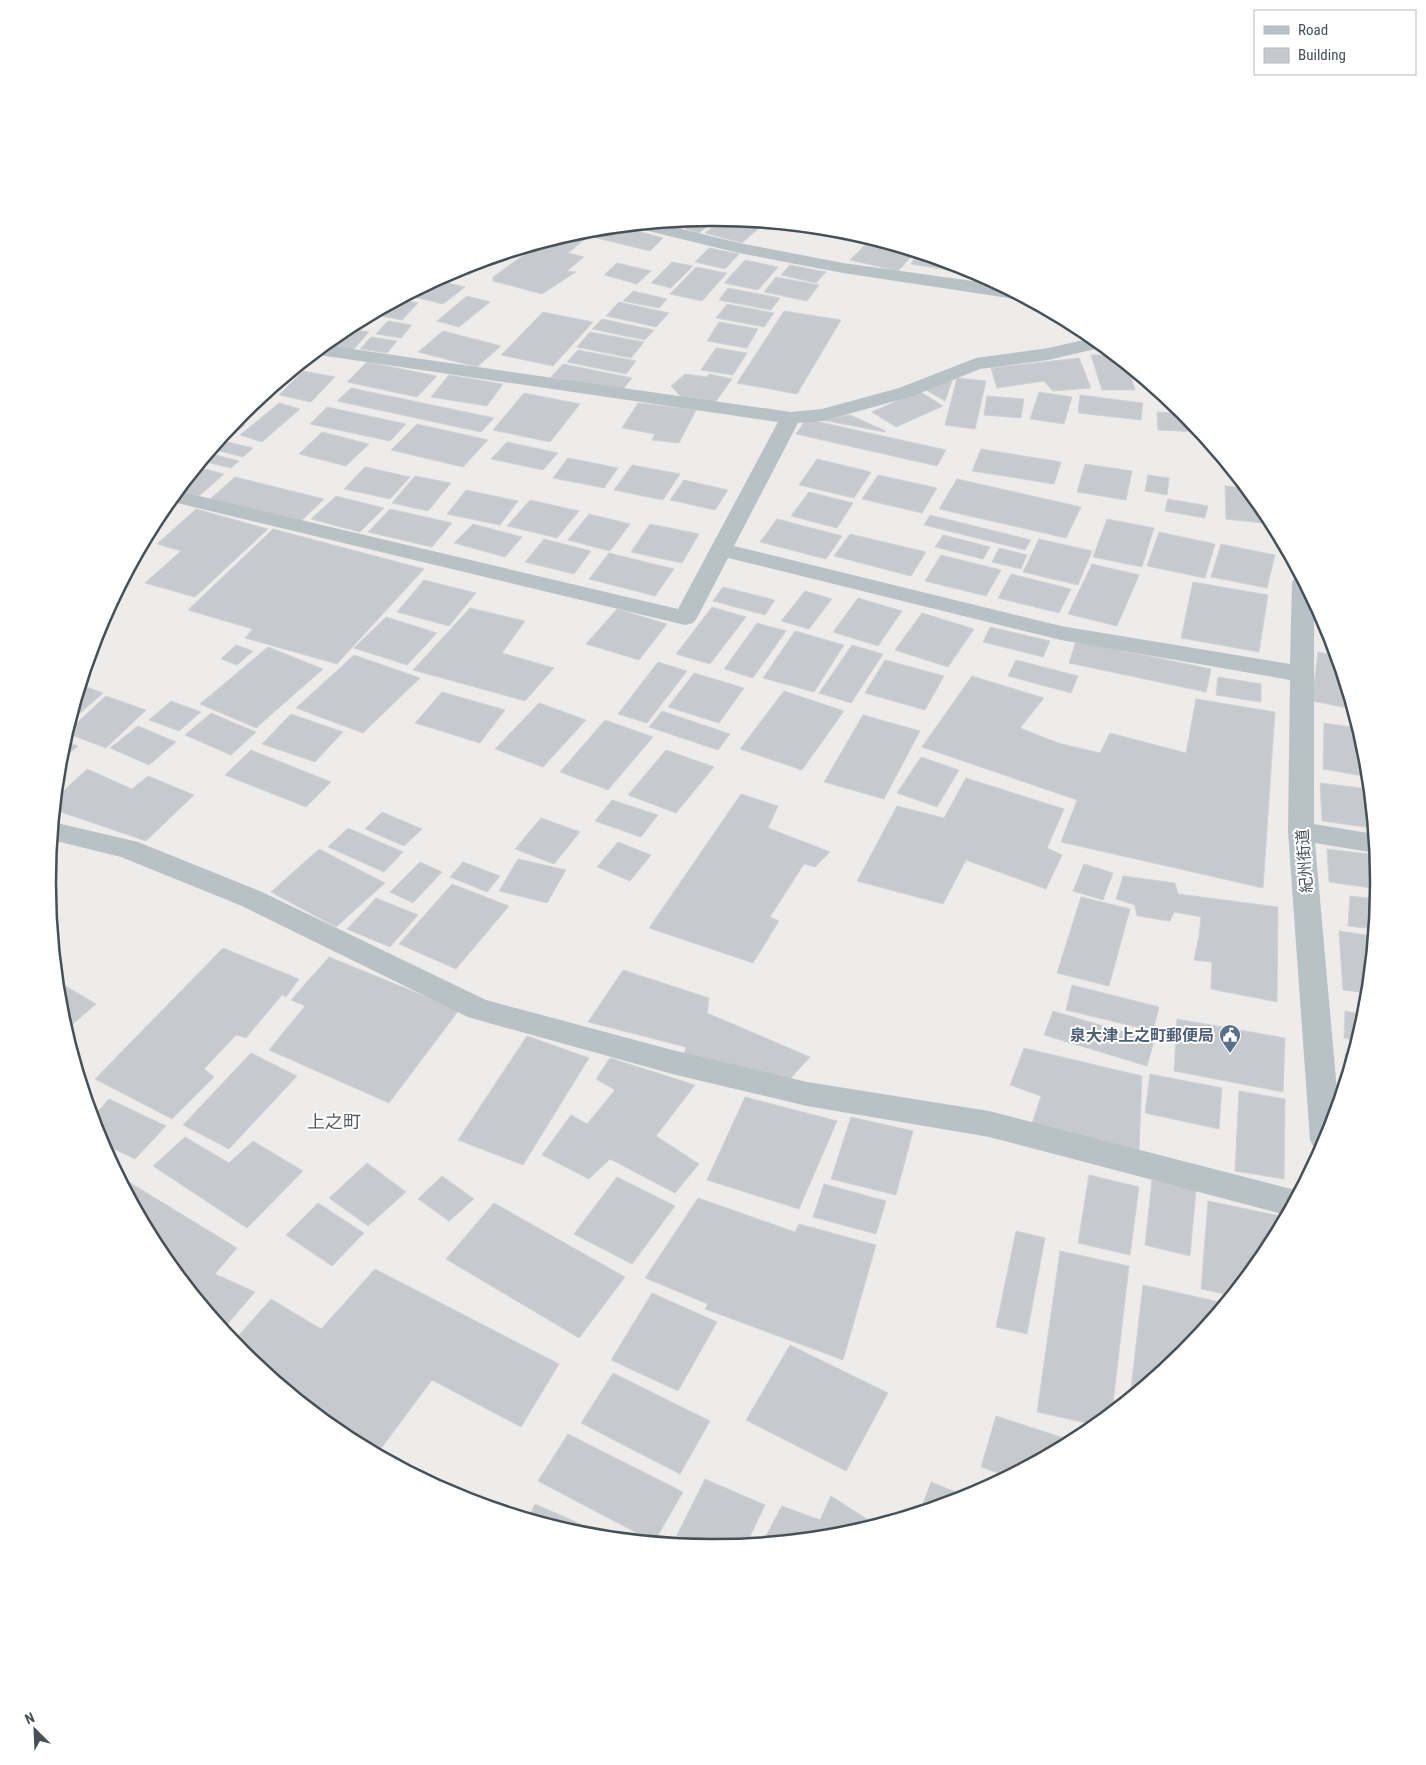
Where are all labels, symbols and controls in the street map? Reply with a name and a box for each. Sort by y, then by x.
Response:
legend [1254,10,1416,75]
text: Road [1298,21,1328,39]
text: Building [1298,46,1346,64]
street label: 紀州街道 [1293,828,1316,894]
public building icon: 泉大津上之町郵便局 [1218,1023,1242,1054]
place label: 泉大津上之町郵便局 [1070,1026,1214,1045]
district label: 上之町 [307,1111,361,1132]
north arrow [10,1705,60,1755]
text: N [23,1709,37,1727]

